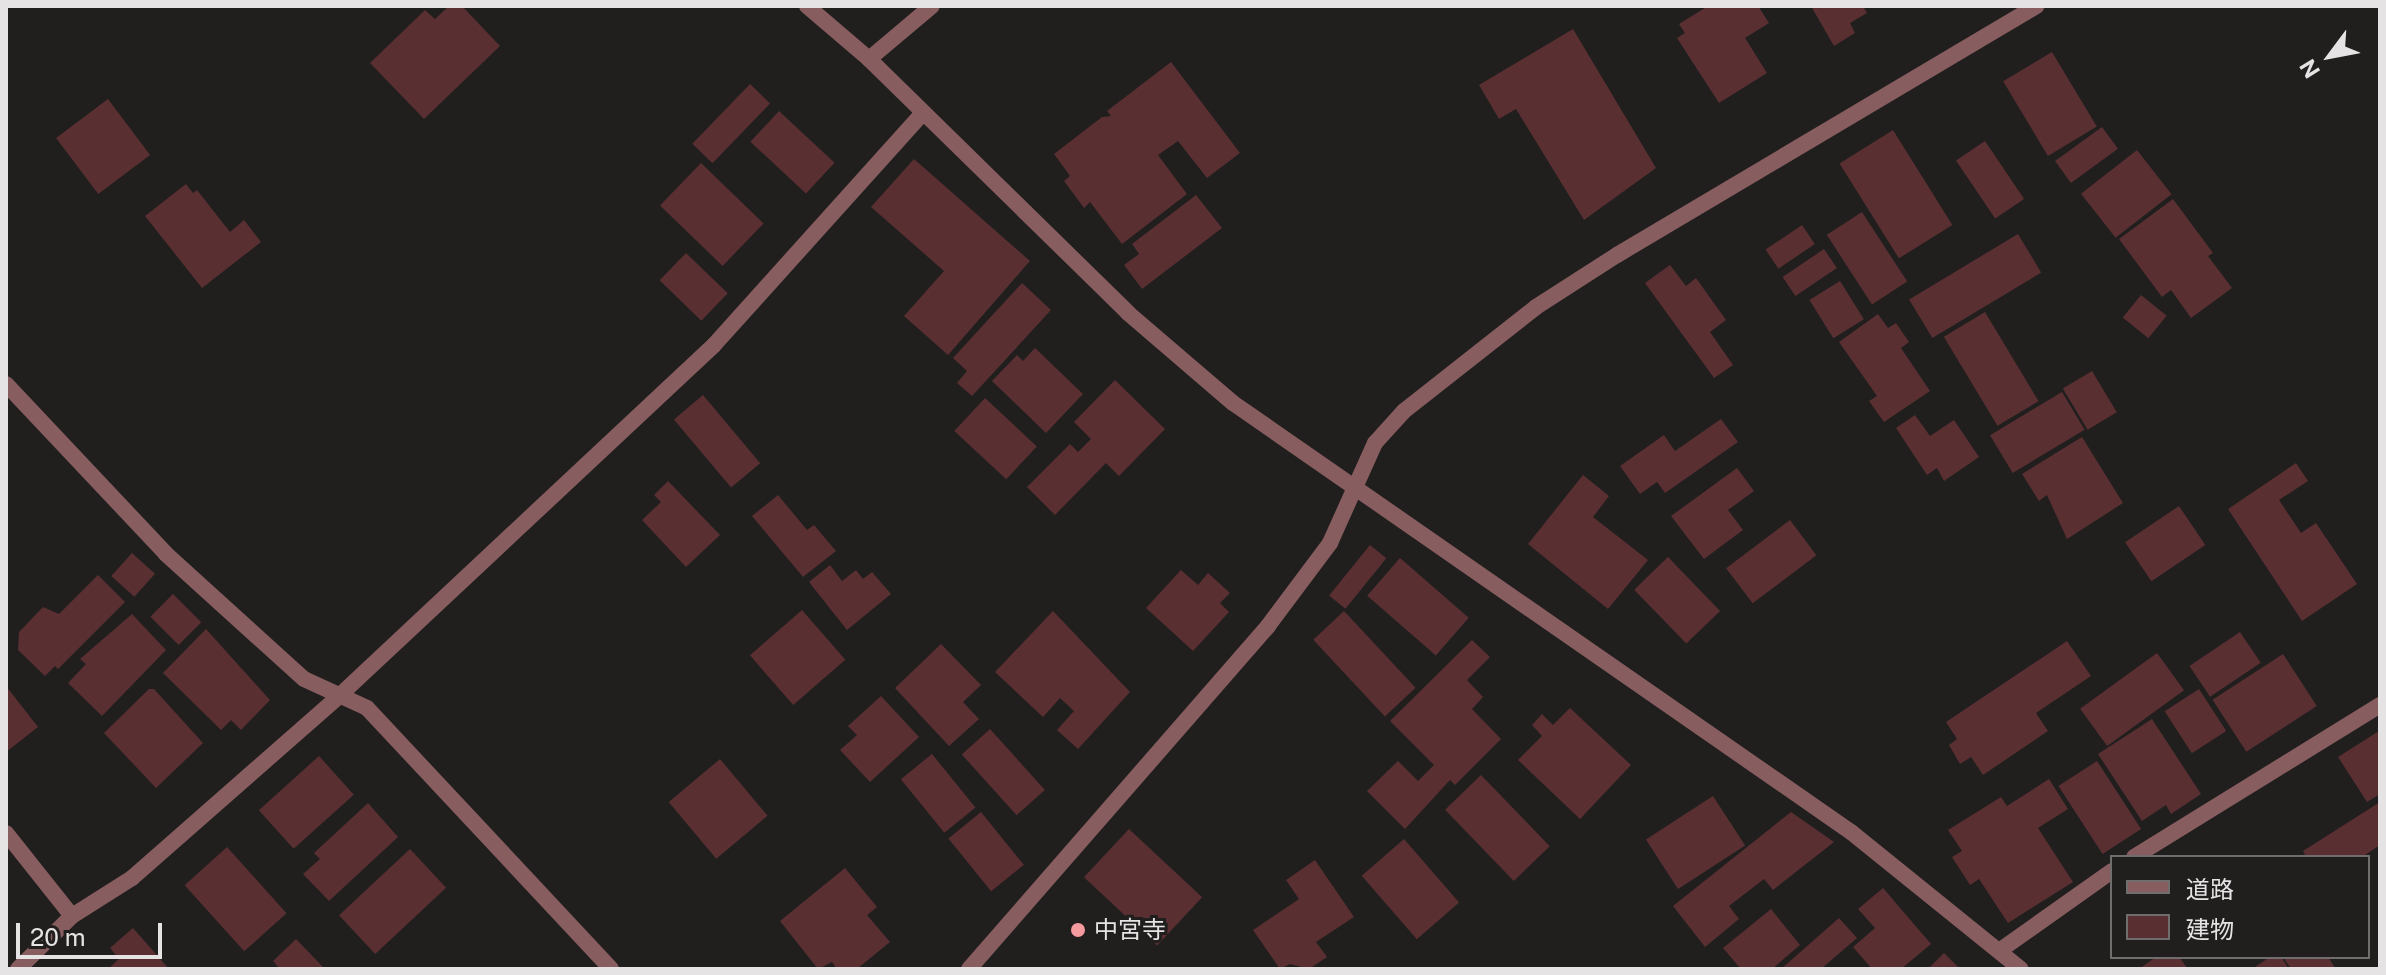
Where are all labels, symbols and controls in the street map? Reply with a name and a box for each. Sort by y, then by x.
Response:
north arrow [2290,16,2370,96]
text: N [2294,55,2325,83]
legend [2110,855,2370,959]
text: 道路 [2186,875,2234,903]
scale bar [20,907,166,957]
text: 建物 [2186,915,2234,943]
place label: 中宮寺 [1094,916,1166,944]
marker: 中宮寺 [1069,921,1087,939]
text: 20 m [30,923,86,951]

